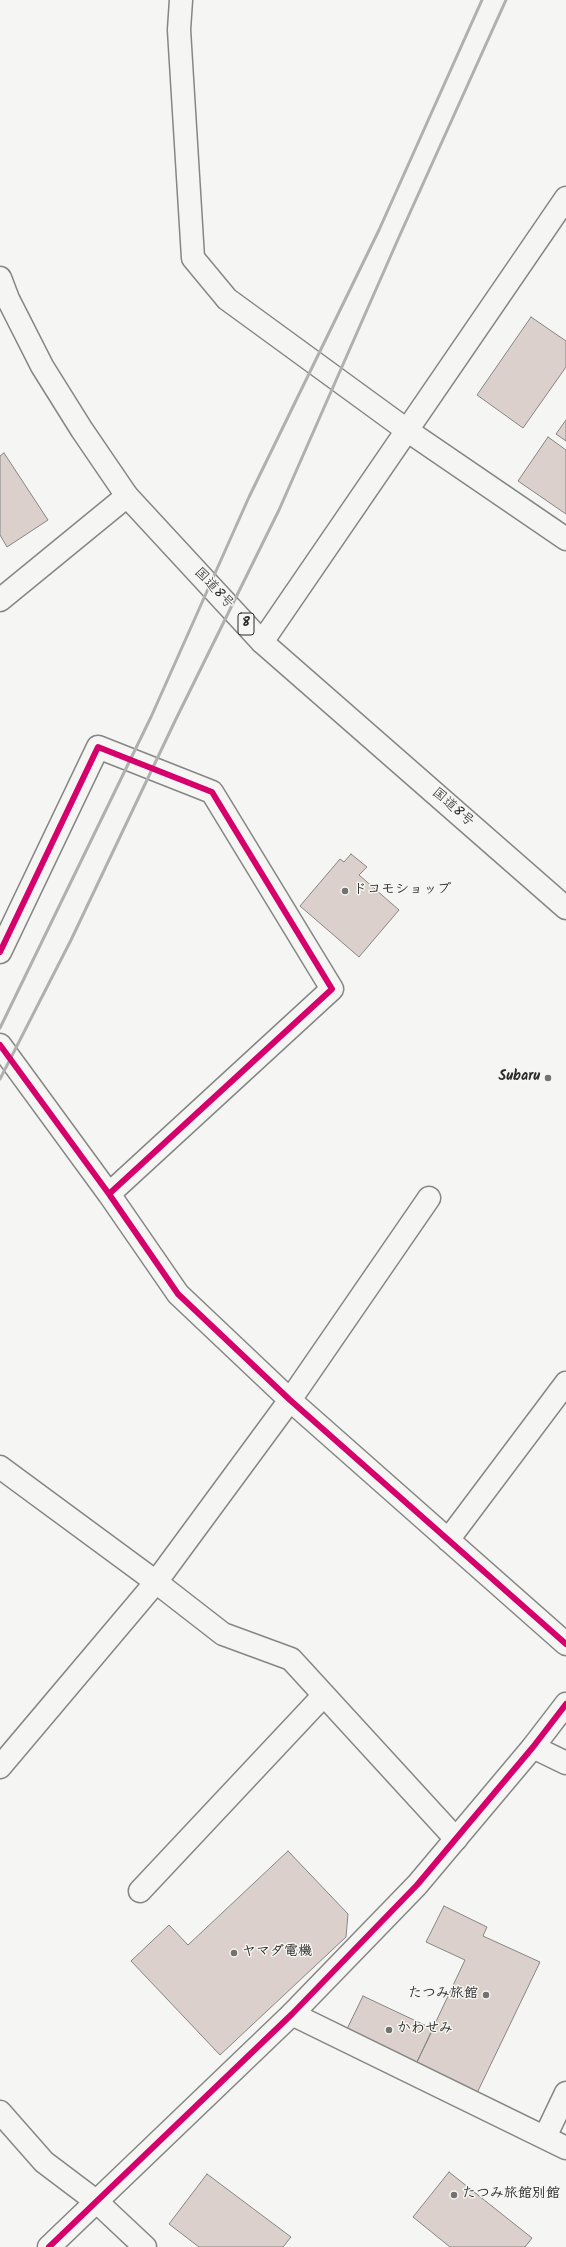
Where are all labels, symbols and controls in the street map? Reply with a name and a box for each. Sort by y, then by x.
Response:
street label: 国道8号 [190,565,236,613]
road number: 8 [238,613,254,635]
street label: 国道8号 [427,785,477,831]
place label: ドコモショップ [353,883,451,899]
marker: ドコモショップ [340,886,350,896]
place label: Subaru [499,1070,540,1086]
marker: Subaru [543,1073,553,1083]
place label: ヤマダ電機 [242,1945,312,1961]
marker: ヤマダ電機 [229,1948,239,1958]
place label: たつみ旅館 [408,1987,478,2003]
marker: たつみ旅館 [481,1990,491,2000]
place label: かわせみ [397,2022,453,2038]
marker: かわせみ [384,2025,394,2035]
place label: たつみ旅館別館 [462,2187,560,2203]
marker: たつみ旅館別館 [449,2190,459,2200]

